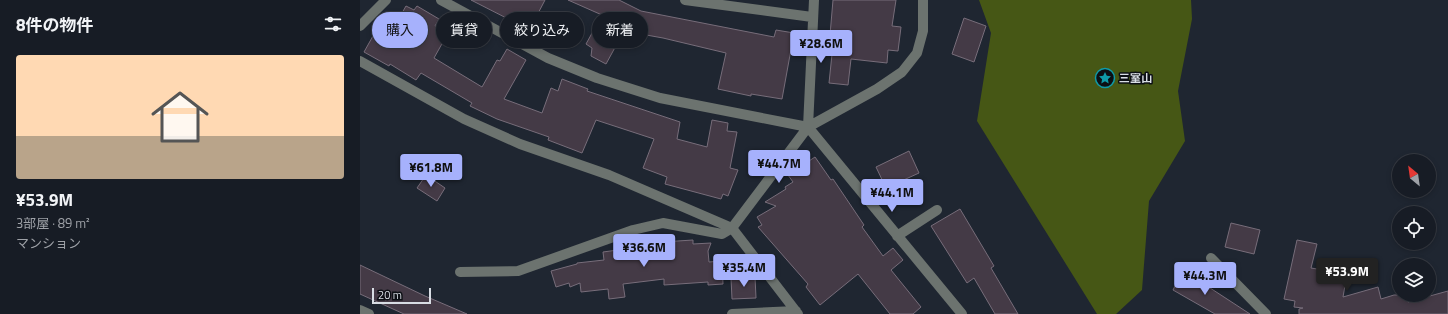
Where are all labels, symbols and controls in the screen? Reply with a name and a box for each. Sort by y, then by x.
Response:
text: 8件の物件 [16,12,94,38]
chip: 購入 [372,12,428,48]
chip: 賃貸 [436,12,492,48]
chip: 絞り込み [500,12,584,48]
chip: 新着 [592,12,648,48]
icon: filters [322,13,344,35]
pin: ¥28.6M [788,30,854,64]
text: ¥28.6M [799,33,843,53]
place icon: 三室山 [1094,67,1116,89]
place label: 三室山 [1119,70,1152,86]
icon: home [144,81,216,153]
pin: ¥44.7M [746,150,812,184]
text: ¥44.7M [757,153,801,173]
pin: ¥61.8M [398,154,464,188]
north arrow [1392,154,1436,198]
map controls [1392,154,1436,302]
text: ¥61.8M [409,157,453,177]
pin: ¥44.1M [859,179,925,213]
text: ¥44.1M [870,182,914,202]
text: ¥53.9M [16,187,73,213]
button: locate [1392,206,1436,250]
text: 3部屋 · 89 m² [16,213,90,233]
text: マンション [16,233,81,253]
pin: ¥36.6M [611,234,677,268]
text: ¥36.6M [622,237,666,257]
pin: ¥35.4M [711,254,777,288]
text: ¥35.4M [722,257,766,277]
pin: ¥53.9M [1314,258,1380,292]
button: layers [1392,258,1436,302]
text: ¥53.9M [1325,261,1369,281]
pin: ¥44.3M [1172,262,1238,296]
text: ¥44.3M [1183,265,1227,285]
scale bar [372,286,431,305]
text: 20 m [378,287,402,303]

